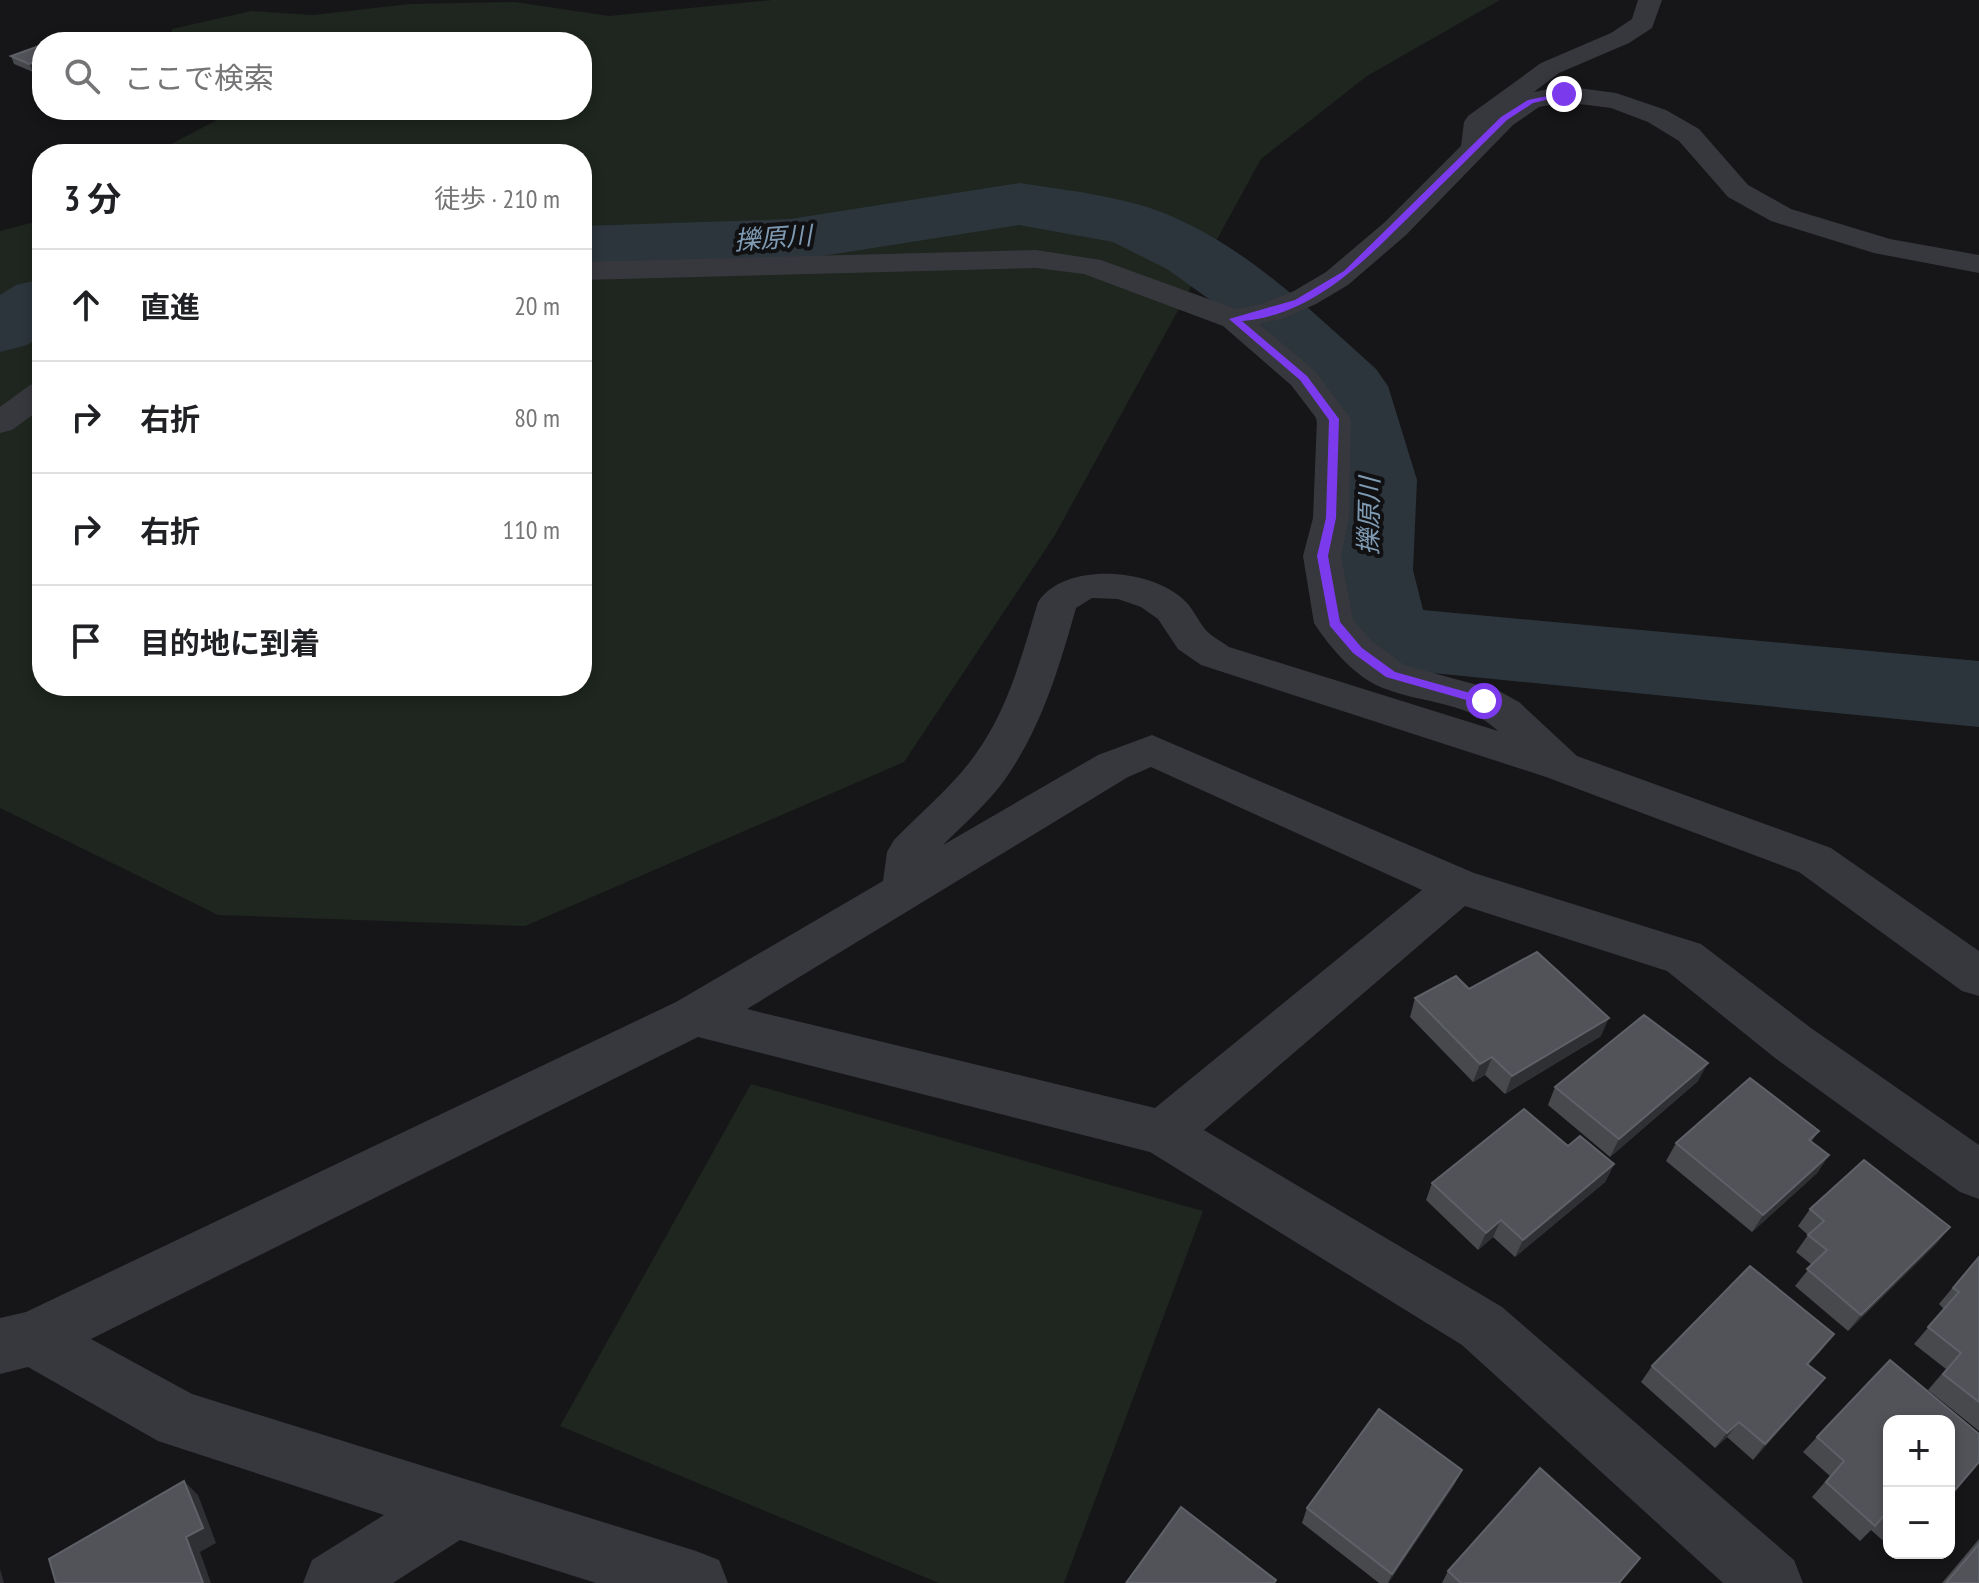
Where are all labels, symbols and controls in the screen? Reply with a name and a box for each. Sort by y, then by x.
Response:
search box [32,32,592,120]
icon: search [60,54,104,98]
text: ここで検索 [124,58,274,97]
route end [1546,76,1582,112]
text: 3 分 [64,176,121,220]
text: 徒歩 · 210 m [434,182,560,215]
water label: 擽原川 [733,218,816,257]
icon: ahead [64,283,108,327]
text: 直進 [140,287,200,326]
text: 20 m [514,289,560,322]
icon: right [64,395,108,439]
text: 右折 [140,399,200,438]
text: 80 m [514,401,560,434]
water label: 擽原川 [1351,474,1386,555]
icon: right [64,507,108,551]
text: 右折 [140,511,200,550]
text: 110 m [502,513,560,546]
icon: arrive [64,619,108,663]
text: 目的地に到着 [140,623,320,662]
route start [1466,683,1502,719]
map controls [1883,1415,1955,1559]
button: + [1883,1415,1955,1487]
button: − [1883,1487,1955,1559]

